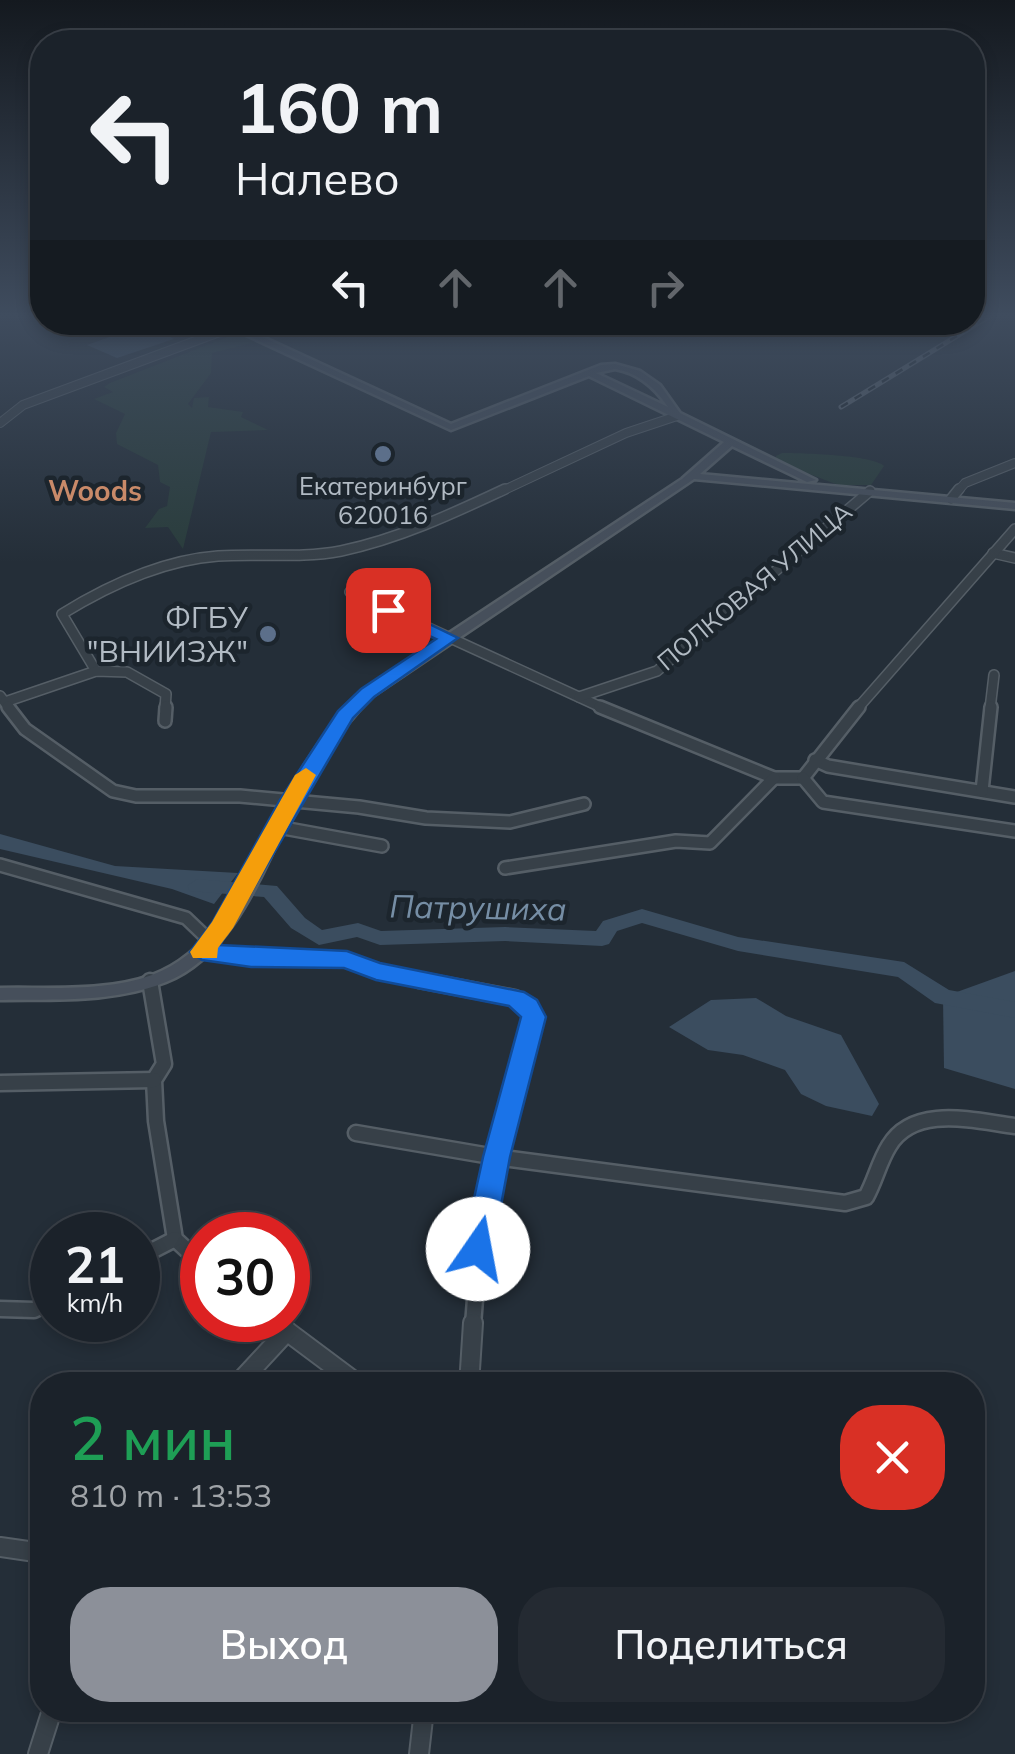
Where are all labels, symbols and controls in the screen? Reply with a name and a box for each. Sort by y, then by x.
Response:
text: 160 m [235,63,443,151]
icon: left [70,70,200,200]
text: Налево [235,150,400,206]
icon: left [323,260,378,315]
icon: ahead [428,260,483,315]
icon: ahead [533,260,588,315]
icon: right [638,260,693,315]
marker: Екатеринбург 620016 [372,443,394,465]
place label: Екатеринбург 620016 [299,470,467,530]
district label: Woods [48,473,142,508]
street label: ПОЛКОВАЯ УЛИЦА [650,495,858,677]
pin [346,568,431,653]
icon: arrive [361,583,416,638]
place label: ФГБУ "ВНИИЗЖ" [87,598,248,670]
marker: ФГБУ "ВНИИЗЖ" [257,623,279,645]
water label: Патрушиха [389,885,567,929]
position arrow [426,1197,530,1301]
speed limit sign: 30 [180,1212,310,1342]
text: 21 [65,1233,125,1296]
text: km/h [67,1287,123,1318]
text: 2 мин [70,1400,236,1475]
button: close [840,1405,945,1510]
text: 810 m · 13:53 [70,1475,272,1515]
button: Выход [70,1587,498,1702]
button: Поделиться [518,1587,945,1702]

